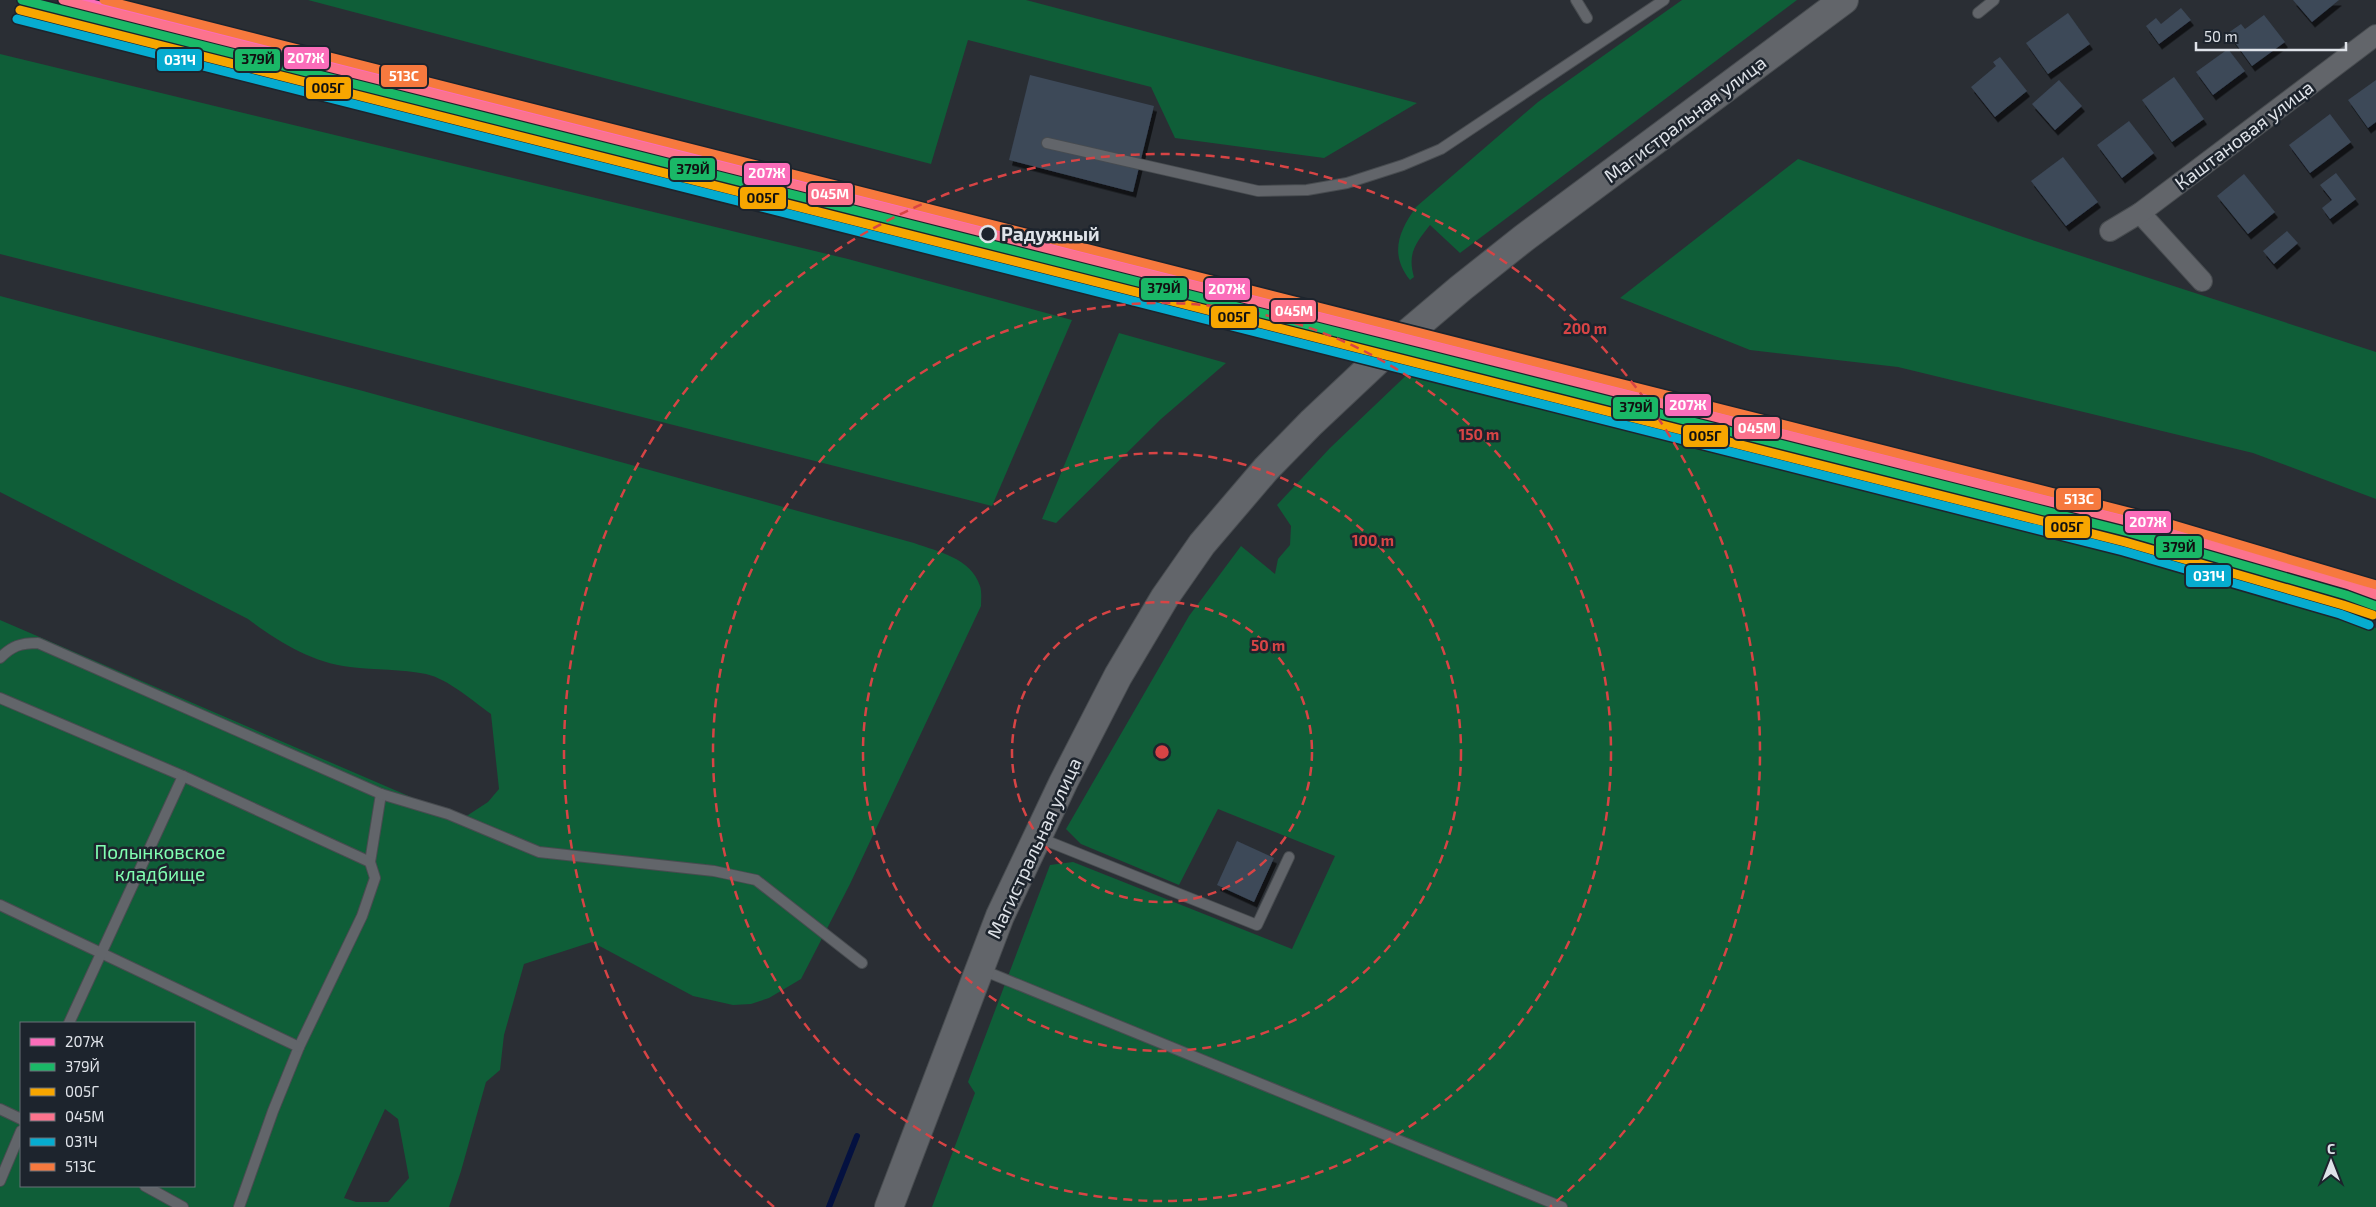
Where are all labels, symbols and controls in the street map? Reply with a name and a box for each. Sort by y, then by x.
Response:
scale bar [2196,20,2346,52]
text: 50 m [2204,27,2238,45]
line badge: 207Ж [283,46,330,70]
line badge: 031Ч [156,48,203,72]
line badge: 379Й [234,48,281,72]
text: 207Ж [287,49,325,66]
text: 379Й [241,50,275,67]
street label: Магистральная улица [1599,50,1771,188]
text: 031Ч [164,51,196,68]
line badge: 513С [380,64,428,88]
text: 513С [389,67,419,84]
street label: Каштановая улица [2170,75,2318,195]
line badge: 005Г [305,76,352,100]
text: 005Г [312,79,345,96]
line badge: 379Й [669,157,716,181]
text: 379Й [676,160,710,177]
line badge: 207Ж [743,162,791,186]
text: 207Ж [748,164,786,181]
line badge: 045М [807,182,854,206]
text: 045М [811,185,849,202]
line badge: 005Г [739,186,787,210]
text: 005Г [747,189,780,206]
place label: Радужный [1001,222,1100,245]
marker: Радужный [979,225,997,243]
line badge: 379Й [1140,277,1188,301]
line badge: 207Ж [1204,277,1251,301]
text: 379Й [1147,279,1181,296]
text: 207Ж [1208,280,1246,297]
line badge: 045М [1270,299,1317,323]
text: 045М [1275,302,1313,319]
line badge: 005Г [1210,305,1258,329]
text: 005Г [1218,308,1251,325]
text: 200 m [1563,319,1607,337]
line badge: 207Ж [1664,393,1712,417]
line badge: 379Й [1612,396,1659,420]
text: 207Ж [1669,396,1707,413]
text: 379Й [1619,398,1653,415]
line badge: 045М [1733,416,1781,440]
text: 045М [1738,419,1776,436]
line badge: 005Г [1682,424,1729,448]
text: 150 m [1459,425,1499,443]
text: 005Г [1689,427,1722,444]
line badge: 513С [2055,487,2102,511]
text: 513С [2064,490,2094,507]
line badge: 207Ж [2124,510,2172,534]
text: 207Ж [2129,513,2167,530]
line badge: 005Г [2044,515,2091,539]
text: 005Г [2051,518,2084,535]
text: 100 m [1352,531,1394,549]
line badge: 379Й [2155,535,2203,559]
text: 379Й [2162,538,2196,555]
line badge: 031Ч [2185,564,2232,588]
text: 031Ч [2193,567,2225,584]
text: 50 m [1251,636,1285,654]
centre of rings [1153,743,1171,761]
street label: Магистральная улица [982,754,1086,942]
park label: Полынковское кладбище [95,840,225,885]
legend [20,1022,195,1187]
text: 207Ж [65,1032,104,1050]
text: 379Й [65,1057,100,1075]
text: 005Г [65,1082,99,1100]
text: 045М [65,1107,104,1125]
text: 031Ч [65,1132,98,1150]
north arrow [2306,1137,2356,1187]
text: С [2327,1140,2335,1157]
text: 513С [65,1157,96,1175]

